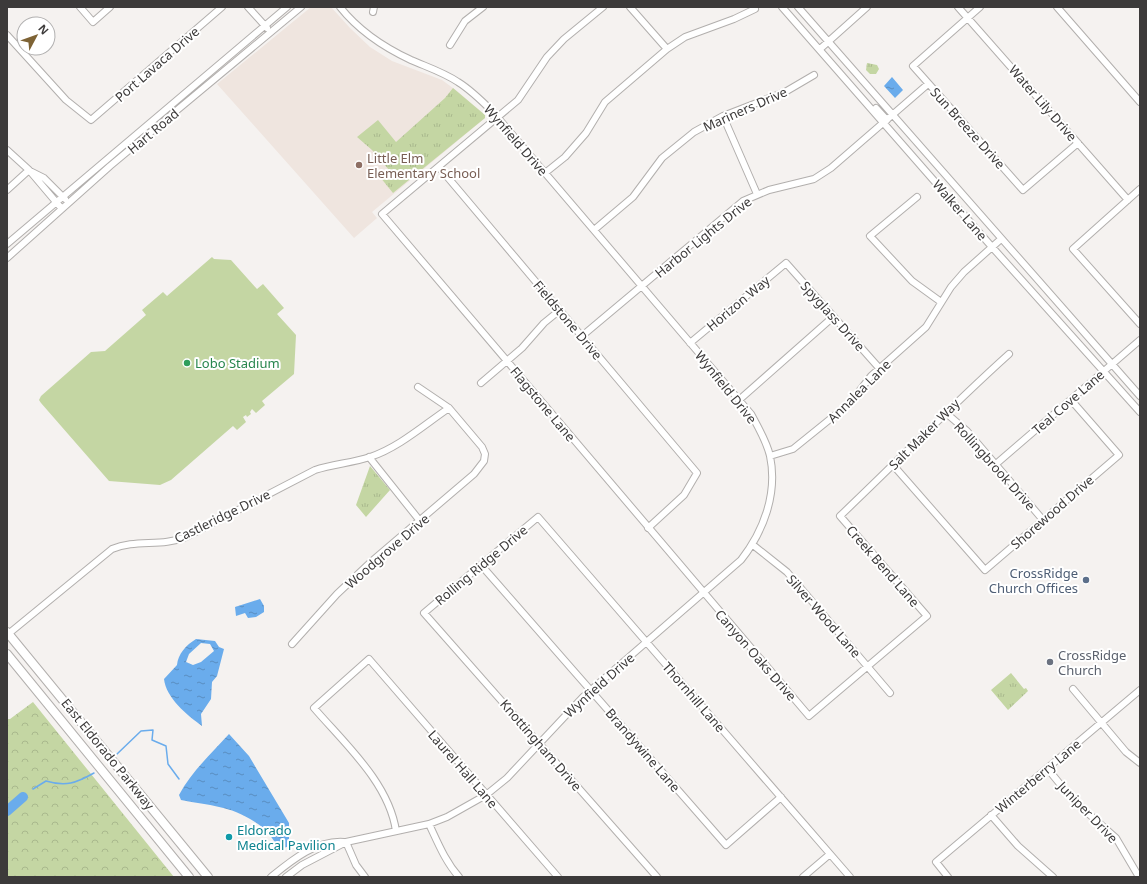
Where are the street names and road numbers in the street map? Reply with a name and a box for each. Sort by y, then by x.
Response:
street label: Port Lavaca Drive [111,22,203,106]
street label: Water Lily Drive [1005,61,1081,145]
street label: Mariners Drive [700,82,790,136]
street label: Sun Breeze Drive [927,83,1009,173]
street label: Wynfield Drive [480,101,552,179]
street label: Hart Road [124,104,182,158]
street label: Walker Lane [929,176,991,244]
street label: Harbor Lights Drive [651,192,755,282]
street label: Horizon Way [703,271,774,335]
street label: Fieldstone Drive [529,276,607,364]
street label: Spyglass Drive [797,277,869,355]
street label: Wynfield Drive [691,347,761,427]
street label: Annalea Lane [823,355,895,427]
street label: Flagstone Lane [506,363,580,445]
street label: Teal Cove Lane [1028,366,1108,438]
street label: Salt Maker Way [885,394,964,473]
street label: Rollingbrook Drive [950,418,1040,514]
street label: Shorewood Drive [1007,471,1097,553]
street label: Castleridge Drive [171,485,273,547]
street label: Woodgrove Drive [341,510,433,592]
street label: Rolling Ridge Drive [431,521,531,609]
street label: Creek Bend Lane [842,521,924,611]
street label: Silver Wood Lane [783,570,865,662]
street label: Canyon Oaks Drive [711,605,801,705]
street label: Wynfield Drive [560,649,638,721]
street label: Thornhill Lane [659,658,729,736]
street label: East Eldorado Parkway [57,695,159,814]
street label: Knottingham Drive [496,695,586,795]
street label: Brandywine Lane [602,704,684,796]
street label: Laurel Hall Lane [424,726,502,812]
street label: Winterberry Lane [991,735,1085,817]
street label: Juniper Drive [1053,776,1122,847]

